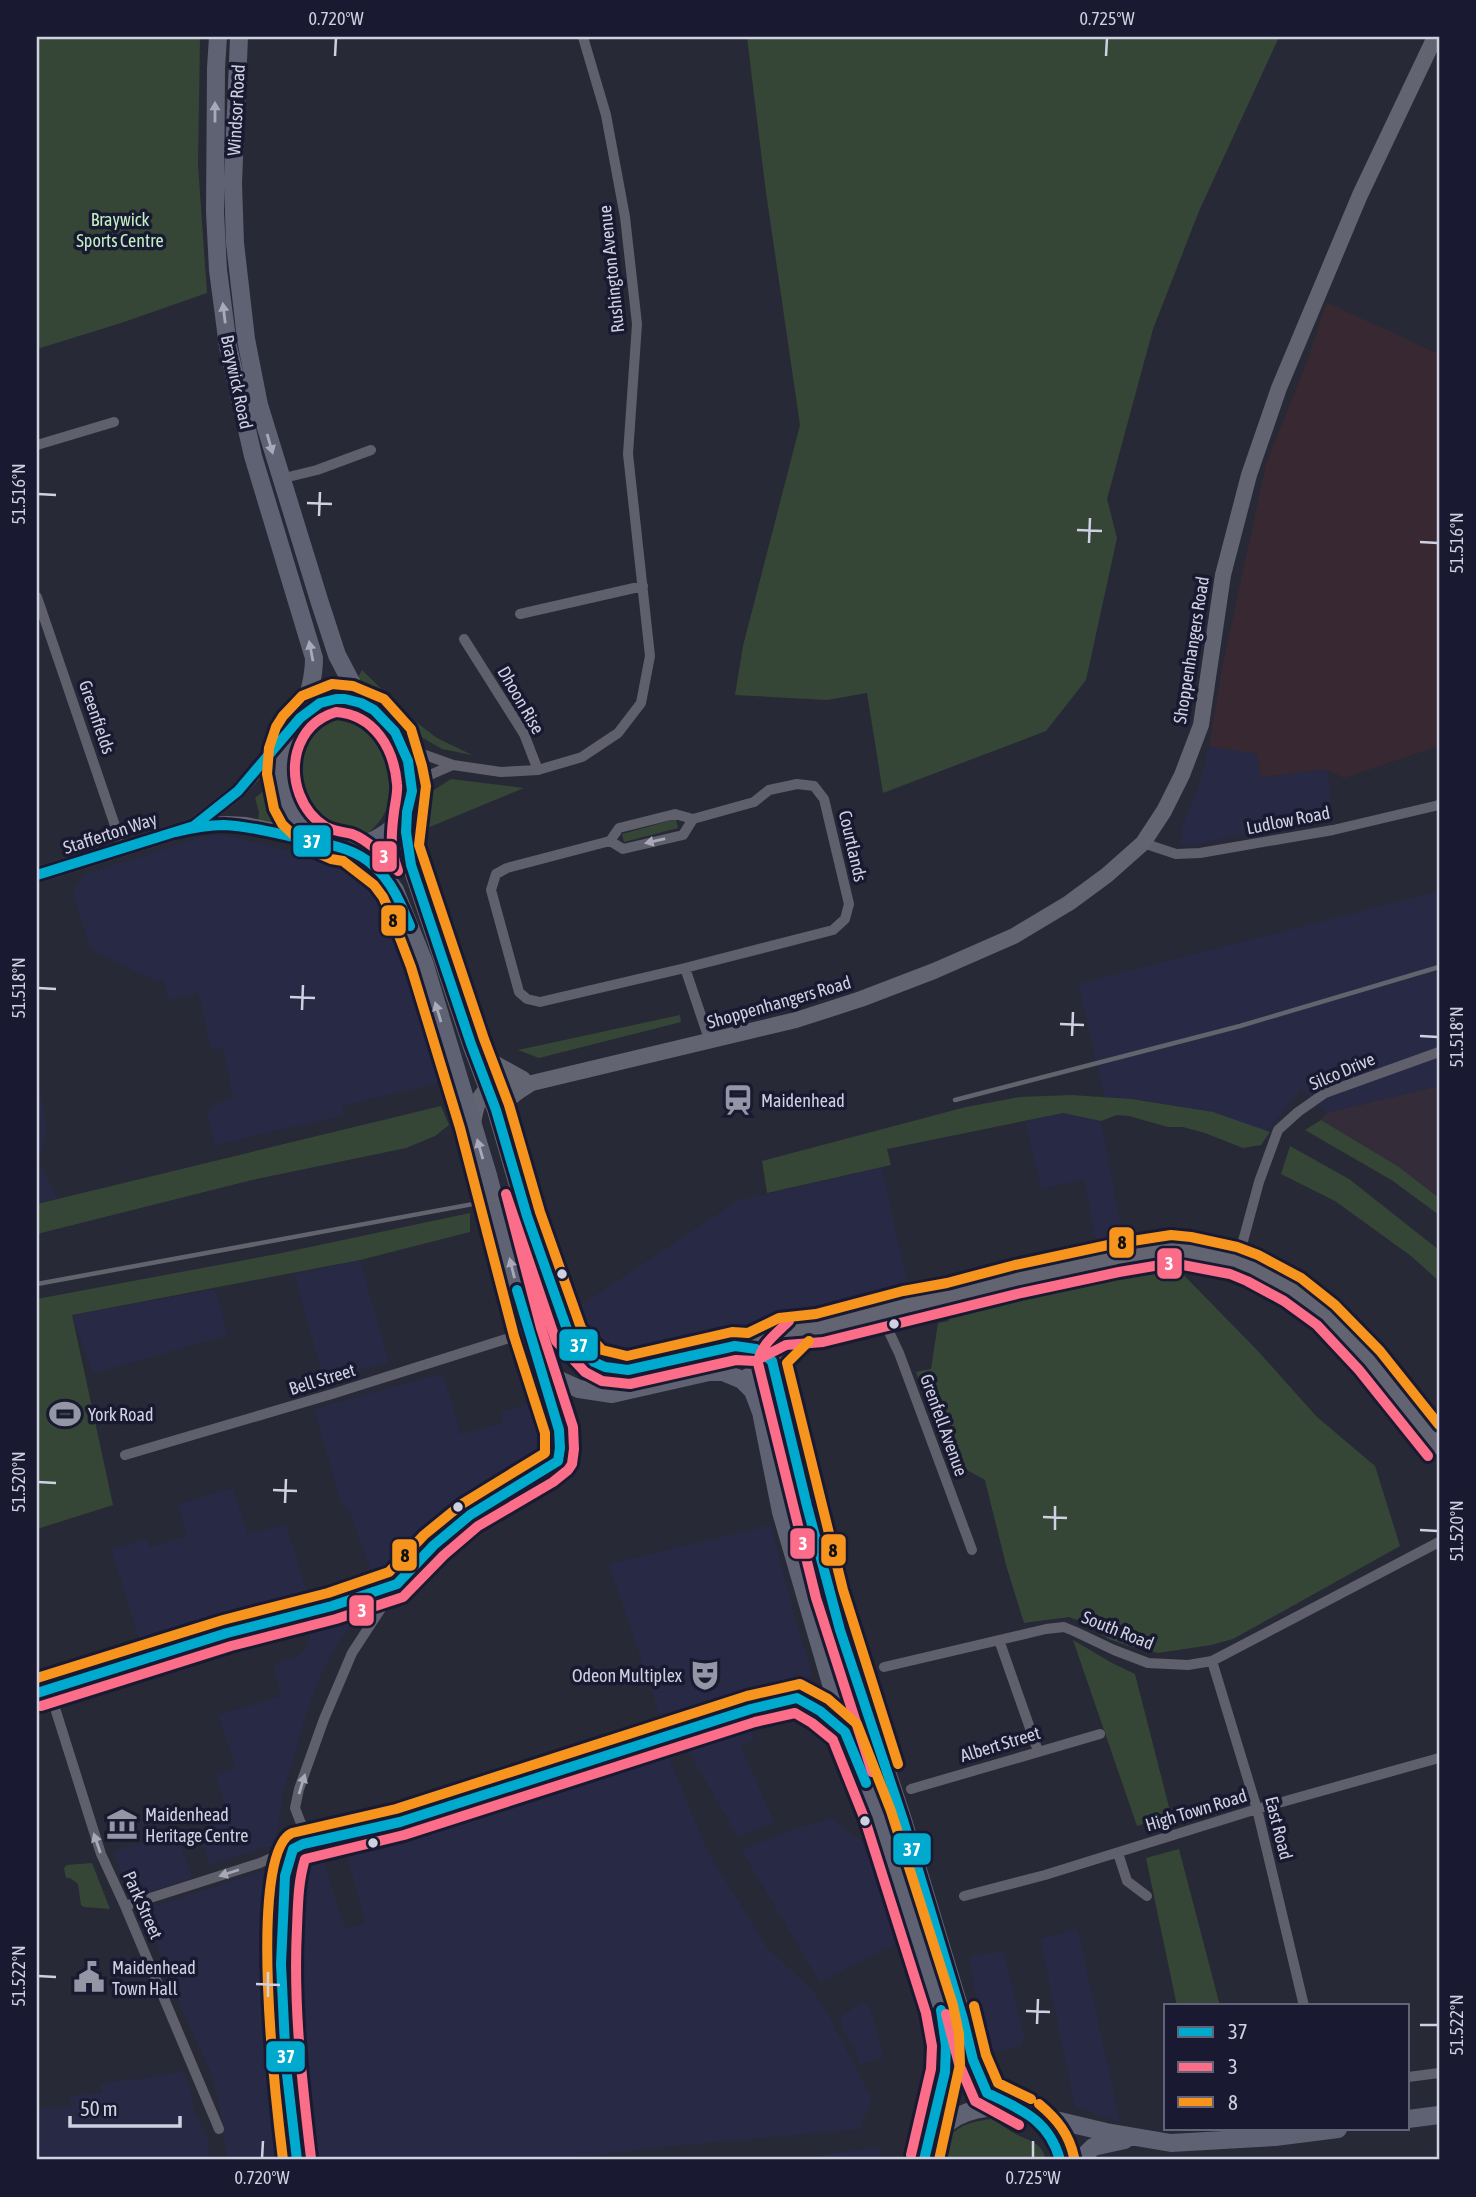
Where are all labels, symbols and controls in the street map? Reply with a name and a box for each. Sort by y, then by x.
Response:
text: 0.720°W [308,8,364,29]
text: 0.725°W [1079,8,1135,29]
street label: Windsor Road [223,64,249,156]
one-way arrow [210,100,221,122]
street label: Rushington Avenue [594,204,628,334]
park label: Braywick Sports Centre [76,209,164,251]
one-way arrow [218,302,229,324]
street label: Braywick Road [217,333,257,431]
one-way arrow [265,433,276,455]
text: 51.516°N [8,463,29,525]
text: 51.516°N [1446,512,1467,574]
street label: Shoppenhangers Road [1169,575,1213,725]
one-way arrow [306,640,317,662]
street label: Dhoon Rise [493,662,549,738]
street label: Greenfields [75,677,119,757]
street label: Ludlow Road [1244,802,1332,838]
street label: Stafferton Way [61,808,159,858]
street label: Courtlands [835,808,871,884]
line badge: 37 [292,824,332,858]
text: 37 [303,830,321,852]
one-way arrow [644,836,666,847]
line badge: 3 [371,840,398,873]
text: 3 [380,845,389,867]
line badge: 8 [380,904,407,937]
text: 8 [389,909,398,931]
text: 51.518°N [8,957,29,1019]
street label: Shoppenhangers Road [705,971,853,1033]
one-way arrow [433,1001,443,1022]
text: 51.518°N [1446,1006,1467,1068]
street label: Silco Drive [1306,1048,1378,1094]
station icon: Maidenhead [721,1083,755,1117]
place label: Maidenhead [761,1090,845,1111]
one-way arrow [475,1139,485,1160]
line badge: 8 [1108,1226,1135,1259]
text: 8 [1118,1231,1127,1253]
line badge: 3 [1156,1247,1183,1280]
text: 3 [1165,1252,1174,1274]
one-way arrow [506,1257,517,1279]
unlabelled marker [555,1267,569,1281]
unlabelled marker [887,1317,901,1331]
line badge: 37 [558,1328,599,1362]
text: 37 [570,1334,588,1356]
street label: Bell Street [286,1359,358,1399]
street label: Grenfell Avenue [916,1371,972,1479]
sports icon: York Road [48,1397,82,1431]
place label: York Road [88,1404,153,1425]
text: 51.520°N [8,1451,29,1513]
unlabelled marker [451,1500,465,1514]
text: 51.520°N [1446,1500,1467,1562]
line badge: 3 [789,1527,816,1560]
text: 3 [799,1532,808,1554]
line badge: 8 [820,1533,847,1567]
line badge: 8 [391,1538,418,1572]
text: 8 [829,1539,838,1561]
text: 8 [401,1544,410,1566]
line badge: 3 [348,1594,375,1627]
text: 3 [358,1599,367,1621]
street label: South Road [1079,1606,1157,1654]
theatre icon: Odeon Multiplex [688,1658,722,1692]
place label: Odeon Multiplex [572,1665,682,1686]
street label: Albert Street [957,1722,1043,1766]
one-way arrow [297,1773,307,1794]
street label: High Town Road [1143,1785,1249,1835]
street label: East Road [1261,1794,1297,1862]
place label: Maidenhead Heritage Centre [145,1804,248,1846]
museum icon: Maidenhead Heritage Centre [105,1807,139,1841]
unlabelled marker [858,1814,872,1828]
line badge: 37 [892,1832,932,1866]
one-way arrow [91,1833,102,1854]
unlabelled marker [366,1836,380,1850]
text: 37 [903,1838,921,1860]
street label: Park Street [119,1868,167,1942]
one-way arrow [218,1868,239,1878]
text: 51.522°N [8,1945,29,2007]
place label: Maidenhead Town Hall [112,1957,196,1999]
public building icon: Maidenhead Town Hall [72,1960,106,1994]
text: 51.522°N [1446,1994,1467,2056]
legend [1164,2004,1410,2130]
text: 37 [1228,2019,1248,2043]
line badge: 37 [265,2040,306,2073]
text: 37 [277,2045,295,2067]
text: 3 [1228,2054,1238,2078]
scale bar [70,2085,180,2129]
text: 8 [1228,2090,1238,2114]
text: 50 m [80,2096,118,2120]
text: 0.720°W [234,2167,290,2188]
text: 0.725°W [1005,2167,1061,2188]

